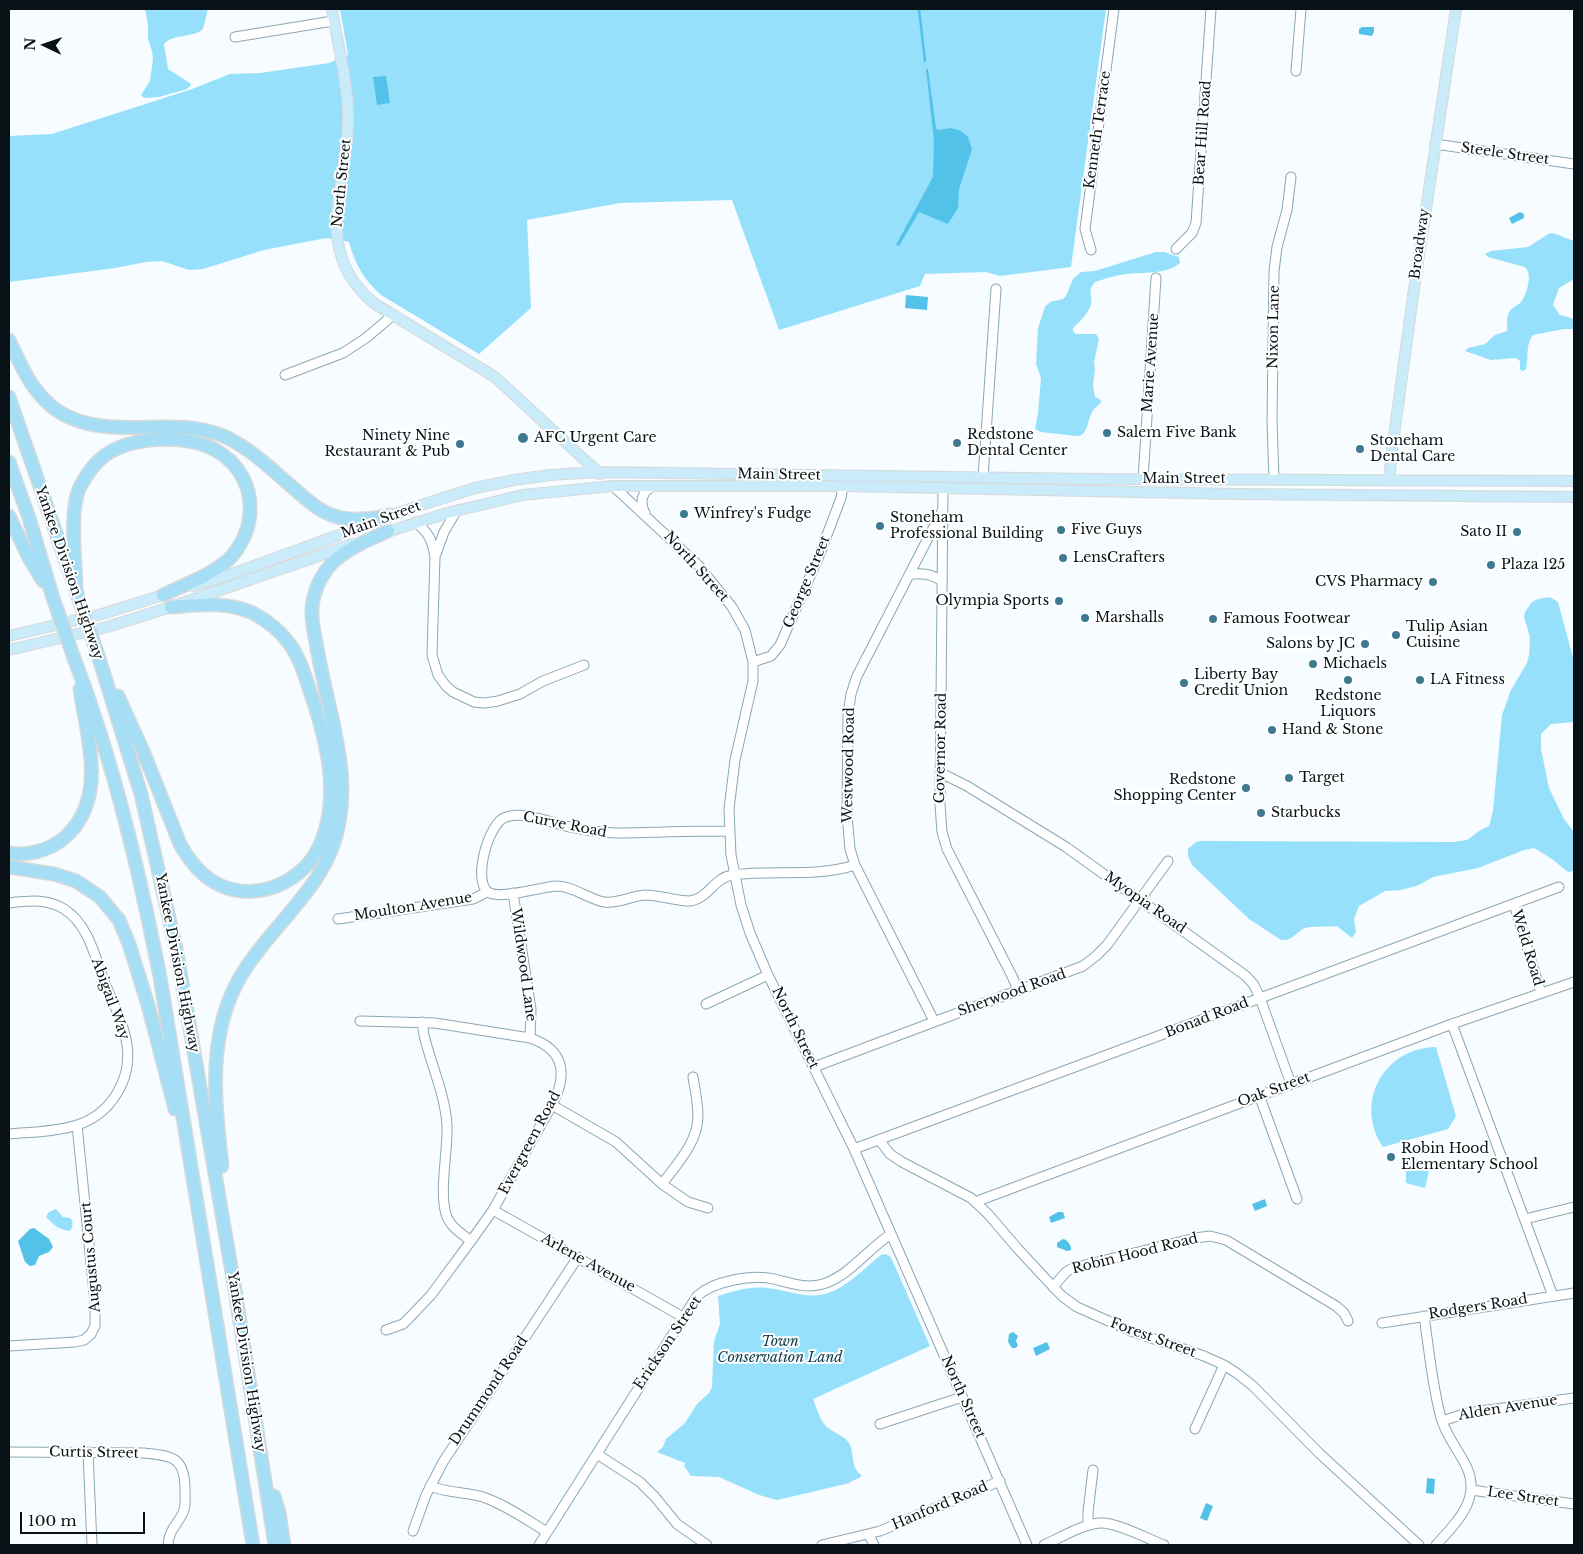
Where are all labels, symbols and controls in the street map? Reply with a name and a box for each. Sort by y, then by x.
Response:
north arrow [20,20,70,70]
text: N [21,37,39,51]
street label: Kenneth Terrace [1081,70,1115,190]
street label: Bear Hill Road [1191,80,1215,186]
street label: North Street [329,138,355,228]
street label: Steele Street [1460,139,1550,169]
street label: Broadway [1407,207,1433,281]
street label: Nixon Lane [1265,285,1283,369]
street label: Marie Avenue [1139,313,1163,413]
place label: Salem Five Bank [1117,425,1237,441]
place label: Redstone Dental Center [967,427,1068,460]
marker: Salem Five Bank [1101,427,1113,439]
place label: Ninety Nine Restaurant & Pub [324,428,450,461]
place label: AFC Urgent Care [534,430,657,446]
marker: AFC Urgent Care [516,431,530,445]
place label: Stoneham Dental Care [1370,433,1455,466]
marker: Redstone Dental Center [951,437,963,449]
marker: Ninety Nine Restaurant & Pub [454,438,466,450]
marker: Stoneham Dental Care [1354,443,1366,455]
street label: Main Street [737,466,821,484]
street label: Main Street [1142,471,1226,487]
street label: Yankee Division Highway [31,484,107,662]
street label: Main Street [339,498,423,542]
place label: Winfrey's Fudge [694,506,812,522]
marker: Winfrey's Fudge [678,508,690,520]
place label: Stoneham Professional Building [890,510,1043,542]
marker: Stoneham Professional Building [874,520,886,532]
place label: Five Guys [1071,522,1142,538]
marker: Five Guys [1055,524,1067,536]
place label: Sato II [1460,524,1507,540]
marker: Sato II [1511,526,1523,538]
street label: North Street [660,528,732,606]
street label: George Street [780,533,834,631]
place label: LensCrafters [1073,550,1165,566]
marker: LensCrafters [1057,552,1069,564]
place label: Plaza 125 [1501,557,1565,573]
marker: Plaza 125 [1485,559,1497,571]
place label: CVS Pharmacy [1315,574,1423,590]
marker: CVS Pharmacy [1427,576,1439,588]
place label: Olympia Sports [935,593,1049,609]
marker: Olympia Sports [1053,595,1065,607]
place label: Marshalls [1095,610,1164,626]
place label: Famous Footwear [1223,611,1350,627]
marker: Marshalls [1079,612,1091,624]
marker: Famous Footwear [1207,613,1219,625]
place label: Tulip Asian Cuisine [1406,619,1488,652]
marker: Tulip Asian Cuisine [1390,629,1402,641]
place label: Salons by JC [1266,636,1355,652]
marker: Salons by JC [1359,638,1371,650]
place label: Michaels [1323,656,1387,672]
marker: Michaels [1307,658,1319,670]
place label: Liberty Bay Credit Union [1194,667,1288,700]
place label: LA Fitness [1430,672,1505,688]
marker: Redstone Liquors [1342,674,1354,686]
marker: LA Fitness [1414,674,1426,686]
marker: Liberty Bay Credit Union [1178,677,1190,689]
place label: Redstone Liquors [1315,688,1381,720]
street label: Governor Road [932,692,950,804]
street label: Westwood Road [840,707,858,823]
place label: Hand & Stone [1282,722,1383,738]
marker: Hand & Stone [1266,724,1278,736]
place label: Target [1299,770,1345,786]
place label: Redstone Shopping Center [1113,772,1236,804]
marker: Target [1283,772,1295,784]
marker: Redstone Shopping Center [1240,782,1252,794]
place label: Starbucks [1271,805,1341,821]
marker: Starbucks [1255,807,1267,819]
street label: Curve Road [522,809,608,841]
street label: Myopia Road [1101,869,1189,937]
street label: Yankee Division Highway [151,872,203,1054]
street label: Moulton Avenue [353,889,473,925]
street label: Wildwood Lane [507,907,539,1023]
street label: Weld Road [1507,908,1547,988]
street label: Abigail Way [87,956,133,1042]
street label: Sherwood Road [956,966,1068,1020]
street label: North Street [768,984,822,1072]
street label: Bonad Road [1163,994,1251,1042]
street label: Oak Street [1236,1069,1312,1111]
street label: Evergreen Road [496,1088,564,1198]
place label: Robin Hood Elementary School [1401,1141,1538,1174]
marker: Robin Hood Elementary School [1385,1151,1397,1163]
street label: Augustus Court [78,1201,104,1313]
street label: Arlene Avenue [538,1230,638,1296]
street label: Robin Hood Road [1070,1230,1200,1278]
street label: Yankee Division Highway [223,1271,269,1453]
street label: Rodgers Road [1427,1291,1529,1323]
street label: Erickson Street [631,1293,705,1393]
street label: Forest Street [1108,1315,1198,1361]
street label: Drummond Road [446,1333,532,1449]
park label: Town Conservation Land [717,1334,843,1366]
street label: North Street [937,1353,989,1441]
street label: Alden Avenue [1457,1392,1559,1424]
street label: Curtis Street [49,1444,139,1462]
street label: Hanford Road [890,1478,990,1534]
street label: Lee Street [1486,1484,1560,1510]
scale bar [22,1502,148,1534]
text: 100 m [28,1511,77,1530]

